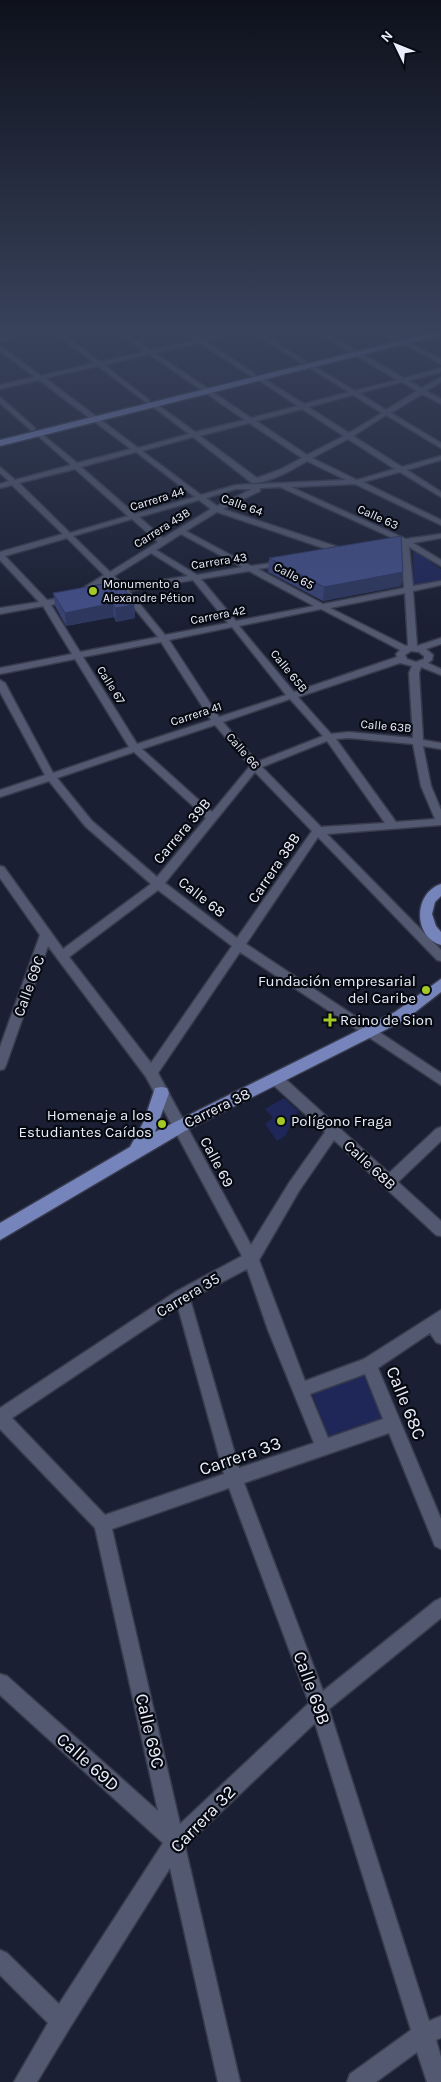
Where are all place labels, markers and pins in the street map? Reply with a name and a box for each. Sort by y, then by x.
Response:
place label: Monumento a Alexandre Pétion [103,577,195,605]
marker: Monumento a Alexandre Pétion [87,585,99,597]
place label: Fundación empresarial del Caribe [258,972,416,1007]
marker: Fundación empresarial del Caribe [420,984,432,996]
place label: Reino de Sion [340,1011,433,1029]
marker: Reino de Sion [324,1014,336,1026]
place label: Homenaje a los Estudiantes Caídos [19,1106,152,1141]
place label: Polígono Fraga [291,1112,392,1130]
marker: Polígono Fraga [275,1115,287,1127]
marker: Homenaje a los Estudiantes Caídos [156,1118,168,1130]

